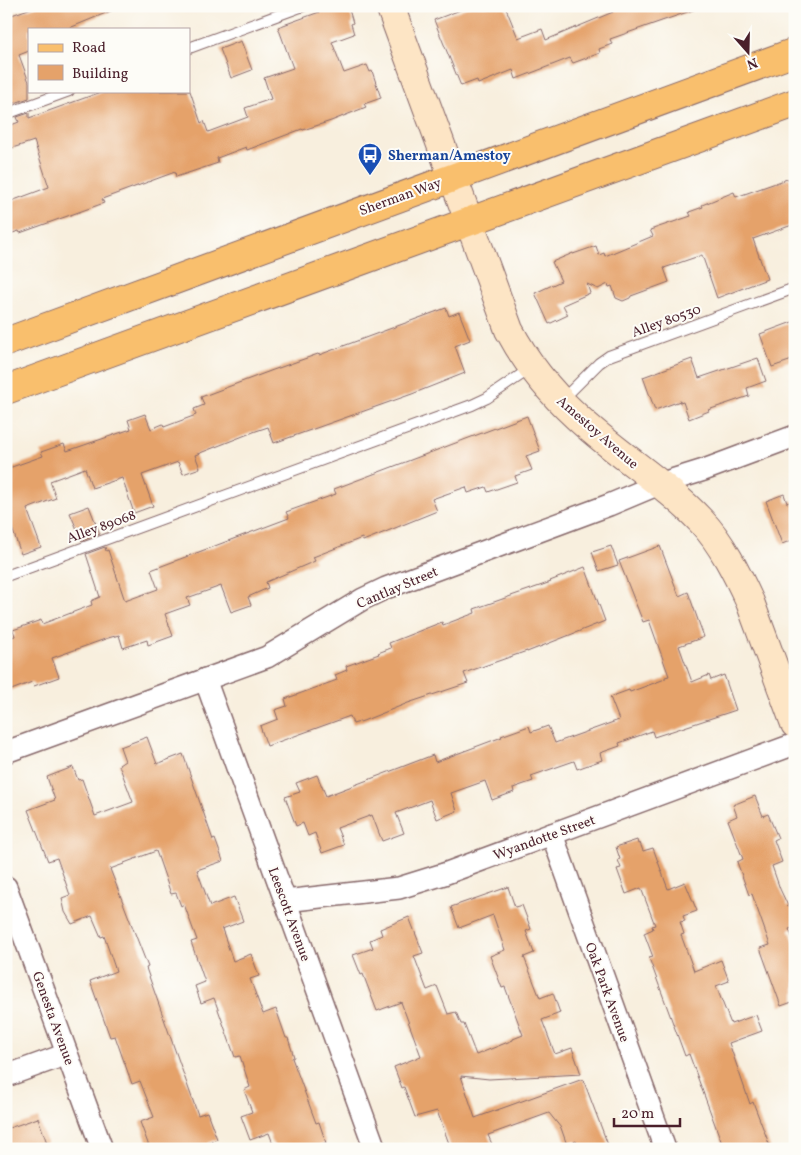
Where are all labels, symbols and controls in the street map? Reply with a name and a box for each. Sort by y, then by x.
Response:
legend [28,28,190,92]
north arrow [724,28,774,78]
text: Road [72,38,106,59]
text: N [744,52,760,73]
text: Building [72,64,129,85]
bus stop icon: Sherman/Amestoy [357,142,383,176]
place label: Sherman/Amestoy [388,147,511,166]
street label: Sherman Way [357,174,444,221]
street label: Alley 80530 [629,300,704,343]
street label: Amestoy Avenue [552,392,642,474]
street label: Alley 89068 [64,506,139,549]
street label: Cantlay Street [354,563,441,614]
street label: Wyandotte Street [491,811,598,866]
street label: Leescott Avenue [263,865,315,965]
street label: Oak Park Avenue [580,940,634,1045]
street label: Genesta Avenue [27,969,78,1068]
scale bar [614,1095,680,1127]
text: 20 m [621,1104,654,1125]

